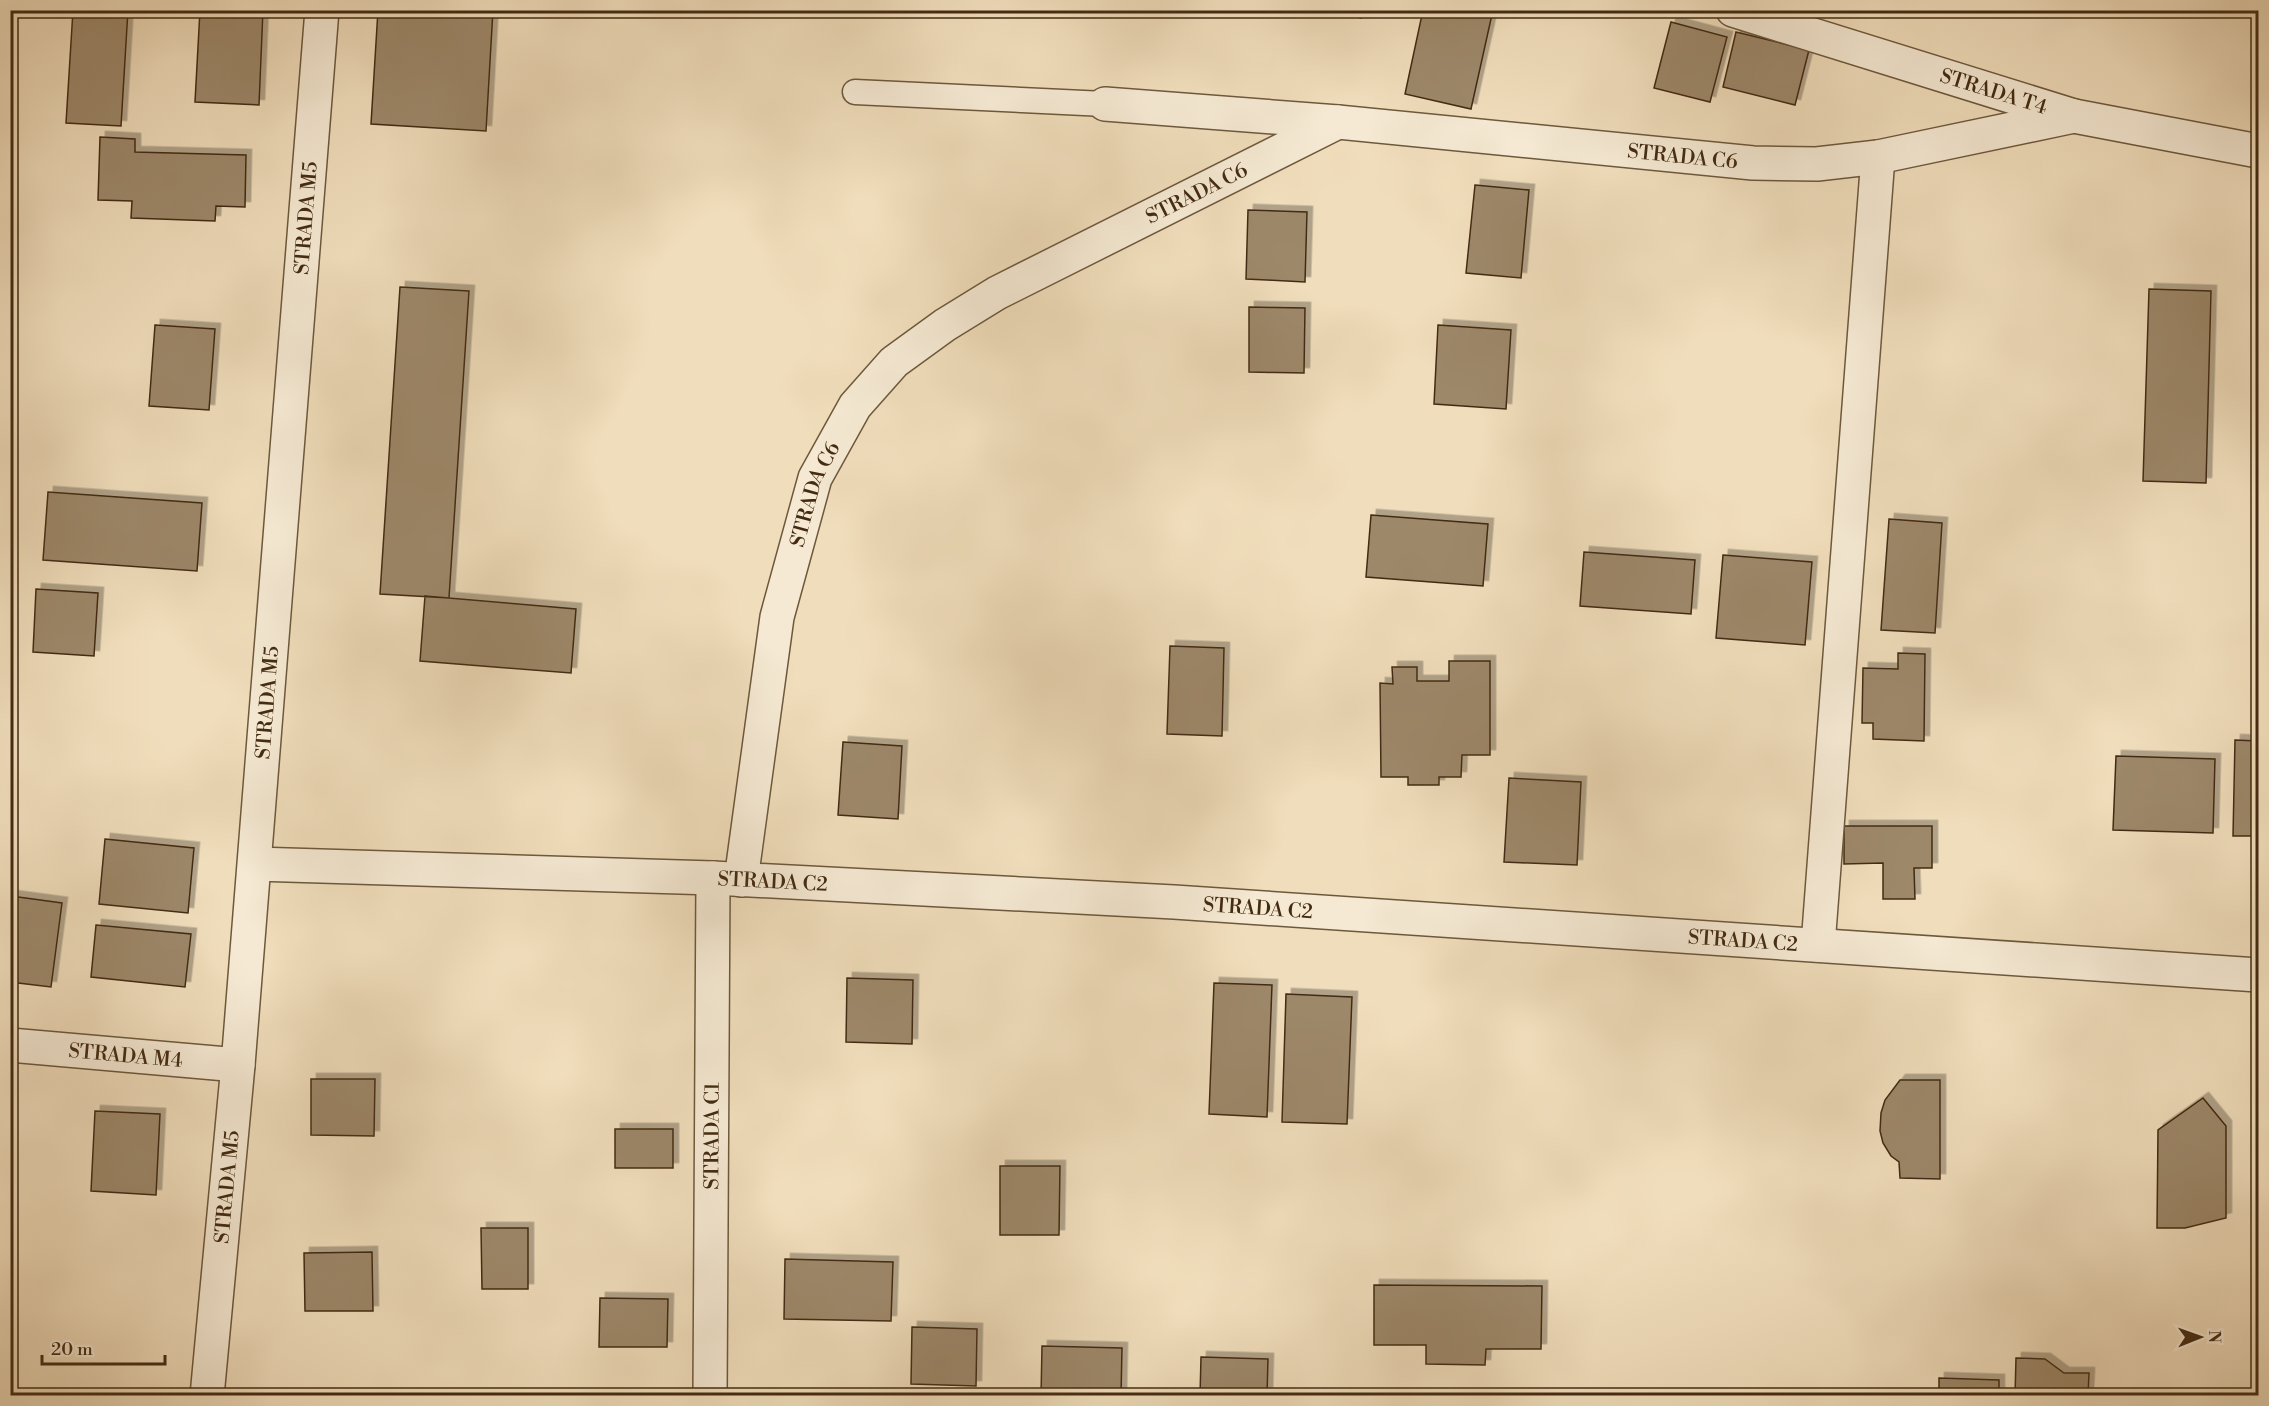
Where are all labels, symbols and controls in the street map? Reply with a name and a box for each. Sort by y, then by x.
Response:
street label: STRADA T4 [1937,64,2050,121]
street label: STRADA C6 [1626,140,1739,175]
street label: STRADA C6 [1142,158,1252,230]
street label: STRADA M5 [290,161,324,276]
street label: STRADA C6 [786,438,847,550]
street label: STRADA M5 [251,645,285,760]
street label: STRADA C2 [717,867,828,898]
street label: STRADA C2 [1202,893,1314,925]
street label: STRADA C2 [1687,926,1799,958]
street label: STRADA M4 [67,1039,184,1074]
street label: STRADA C1 [700,1082,726,1190]
street label: STRADA M5 [210,1129,246,1245]
north arrow [2170,1307,2230,1367]
scale bar [42,1328,165,1366]
text: N [2204,1330,2224,1344]
text: 20 m [51,1338,93,1361]

